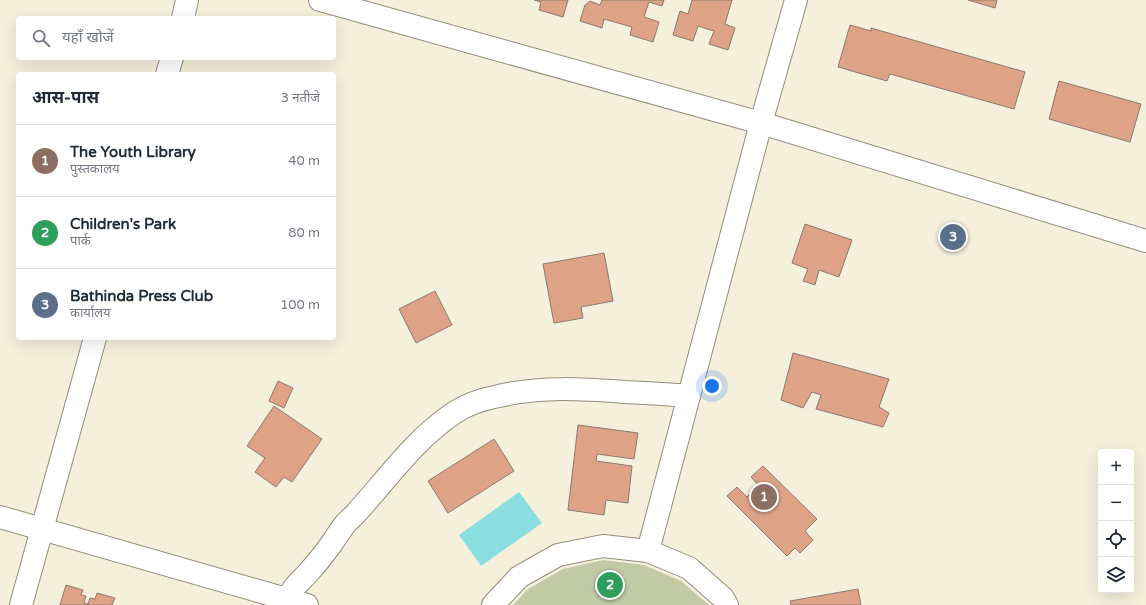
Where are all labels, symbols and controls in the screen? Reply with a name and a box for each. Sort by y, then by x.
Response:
search box [16,16,336,60]
icon: search [30,27,52,49]
text: यहाँ खोजें [62,28,114,46]
text: आस-पास [32,87,99,108]
text: 3 नतीजे [281,90,320,106]
text: The Youth Library [70,143,196,161]
text: 1 [41,153,49,169]
text: 40 m [288,153,320,169]
text: पुस्तकालय [70,161,120,177]
text: Children's Park [70,215,176,233]
pin: 3 [940,222,966,252]
text: 2 [41,225,49,241]
text: 80 m [288,225,320,241]
text: पार्क [70,233,91,249]
text: Bathinda Press Club [70,287,213,305]
text: 3 [41,297,49,313]
text: 100 m [280,297,320,313]
text: कार्यालय [70,305,111,321]
your location [702,376,722,396]
map controls [1098,449,1134,593]
button: + [1098,449,1134,485]
pin: 1 [751,482,777,512]
button: − [1098,485,1134,521]
button: locate [1098,521,1134,557]
button: layers [1098,557,1134,593]
pin: 2 [597,570,623,600]

